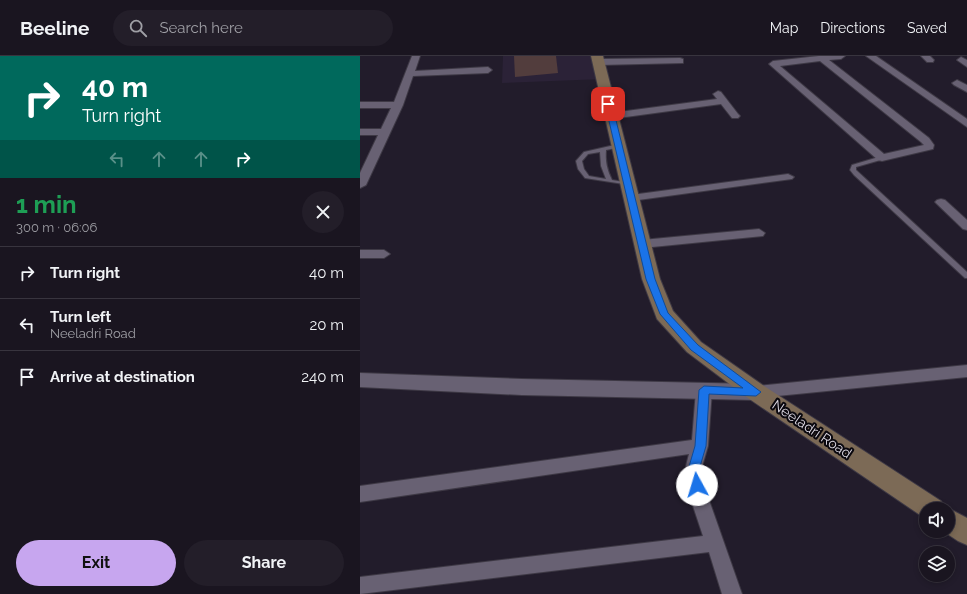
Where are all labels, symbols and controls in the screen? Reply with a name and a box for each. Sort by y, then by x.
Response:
search box [113,10,393,46]
text: Beeline [20,17,89,39]
icon: search [127,17,149,39]
text: Search here [159,19,243,37]
text: Map [770,20,798,36]
text: Directions [820,20,885,36]
text: Saved [907,20,947,36]
text: 40 m [82,71,148,104]
icon: right [16,72,68,124]
pin [591,87,625,121]
icon: arrive [597,93,619,115]
text: Turn right [82,105,161,126]
icon: left [106,148,128,170]
icon: ahead [148,148,170,170]
icon: ahead [190,148,212,170]
icon: right [232,148,254,170]
text: 1 min [16,190,77,219]
button: close [302,191,344,233]
text: 300 m · 06:06 [16,220,97,235]
icon: right [16,262,38,284]
text: Turn right [50,264,120,282]
text: 40 m [309,264,344,282]
text: Turn left [50,308,111,326]
icon: left [16,314,38,336]
text: 20 m [309,316,344,334]
text: Neeladri Road [50,326,136,341]
icon: arrive [16,366,38,388]
text: Arrive at destination [50,368,195,386]
text: 240 m [301,368,344,386]
street label: Neeladri Road [769,397,855,461]
position arrow [676,464,718,506]
map controls [919,502,955,582]
button: sound [919,502,955,538]
button: Exit [16,540,176,586]
button: Share [184,540,344,586]
button: layers [919,546,955,582]

